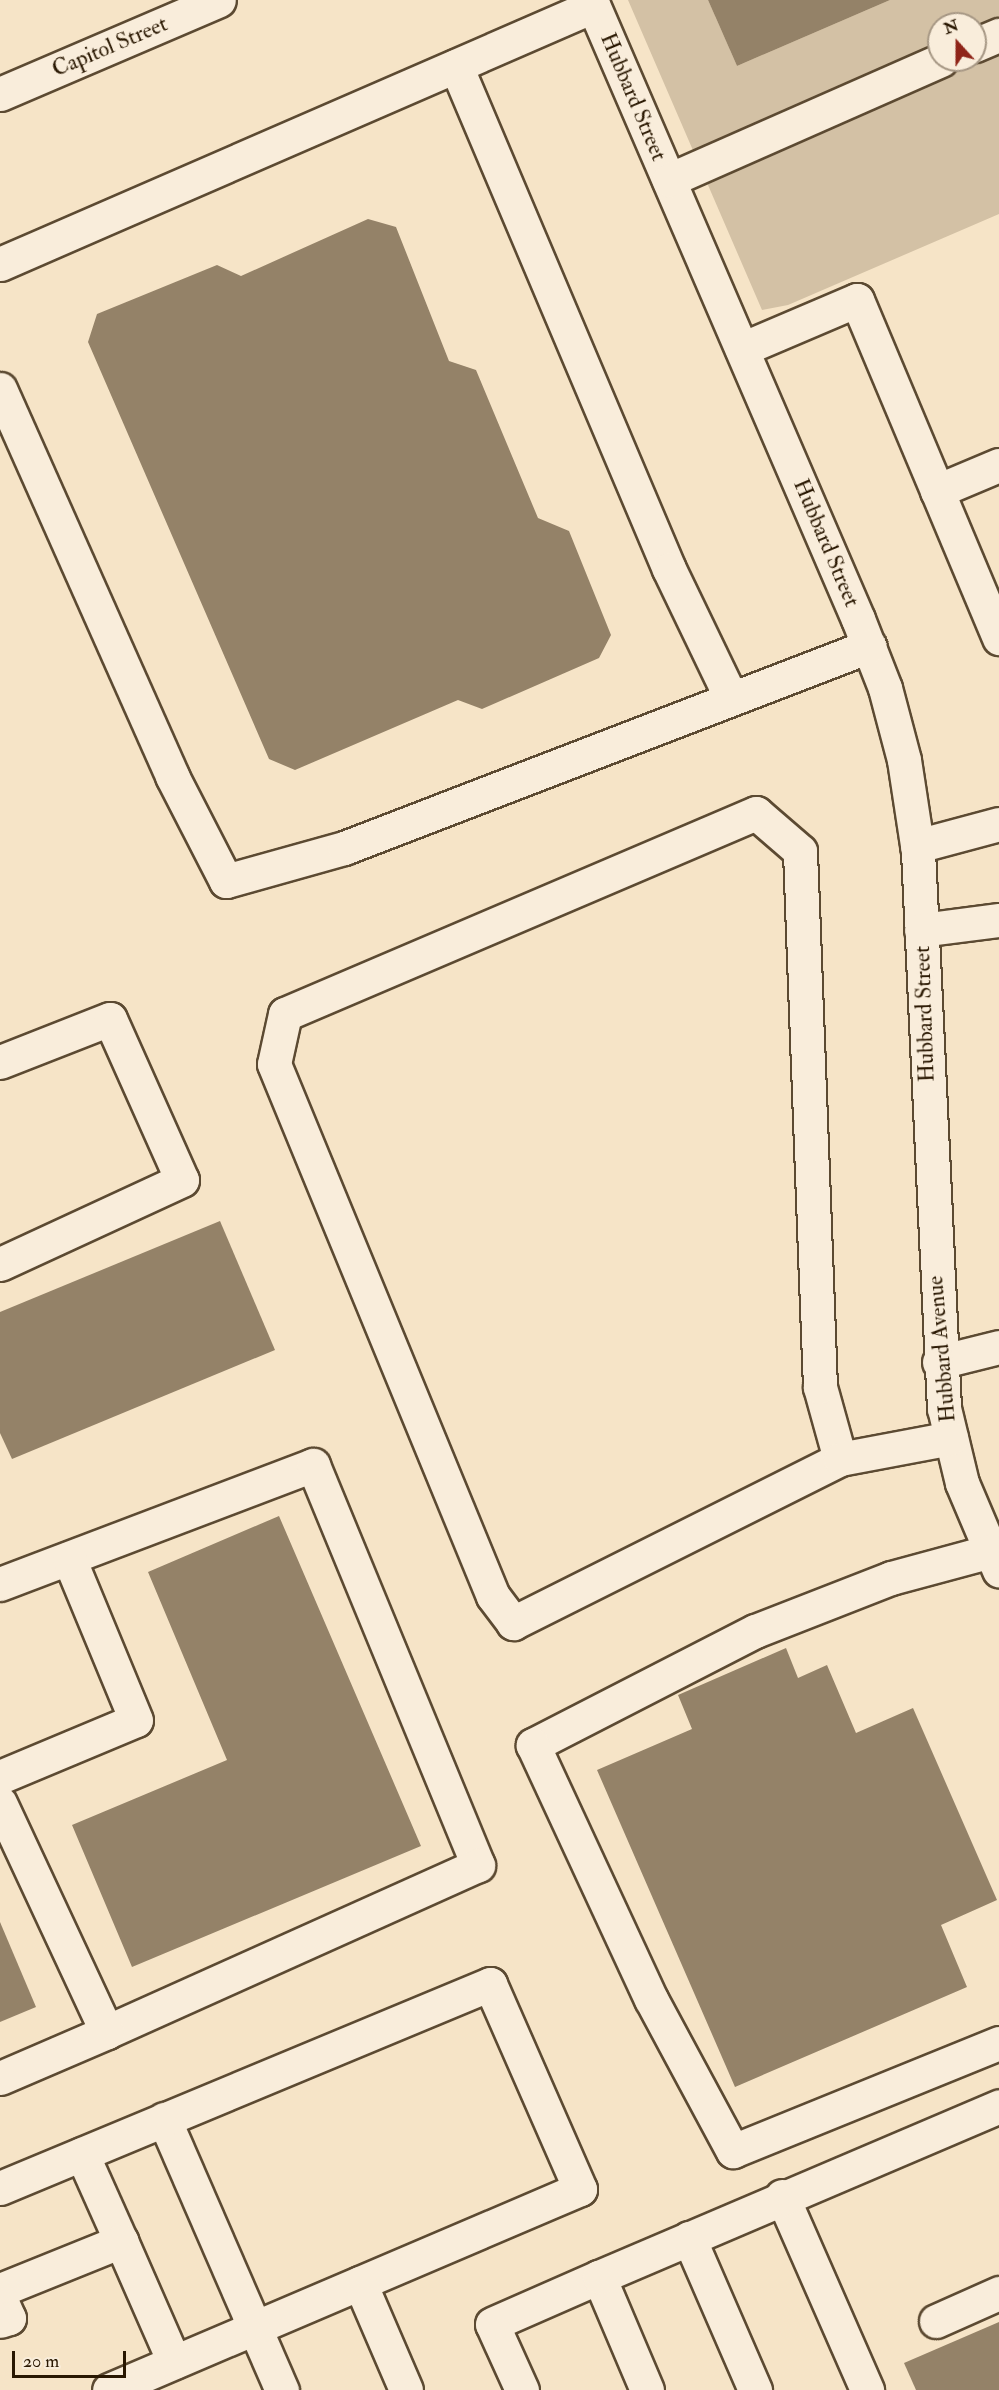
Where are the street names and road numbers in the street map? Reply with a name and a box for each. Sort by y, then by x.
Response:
street label: Capitol Street [48,11,172,83]
street label: Hubbard Street [594,29,672,165]
street label: Hubbard Street [787,475,865,611]
street label: Hubbard Street [909,945,941,1083]
street label: Hubbard Avenue [922,1275,962,1423]

